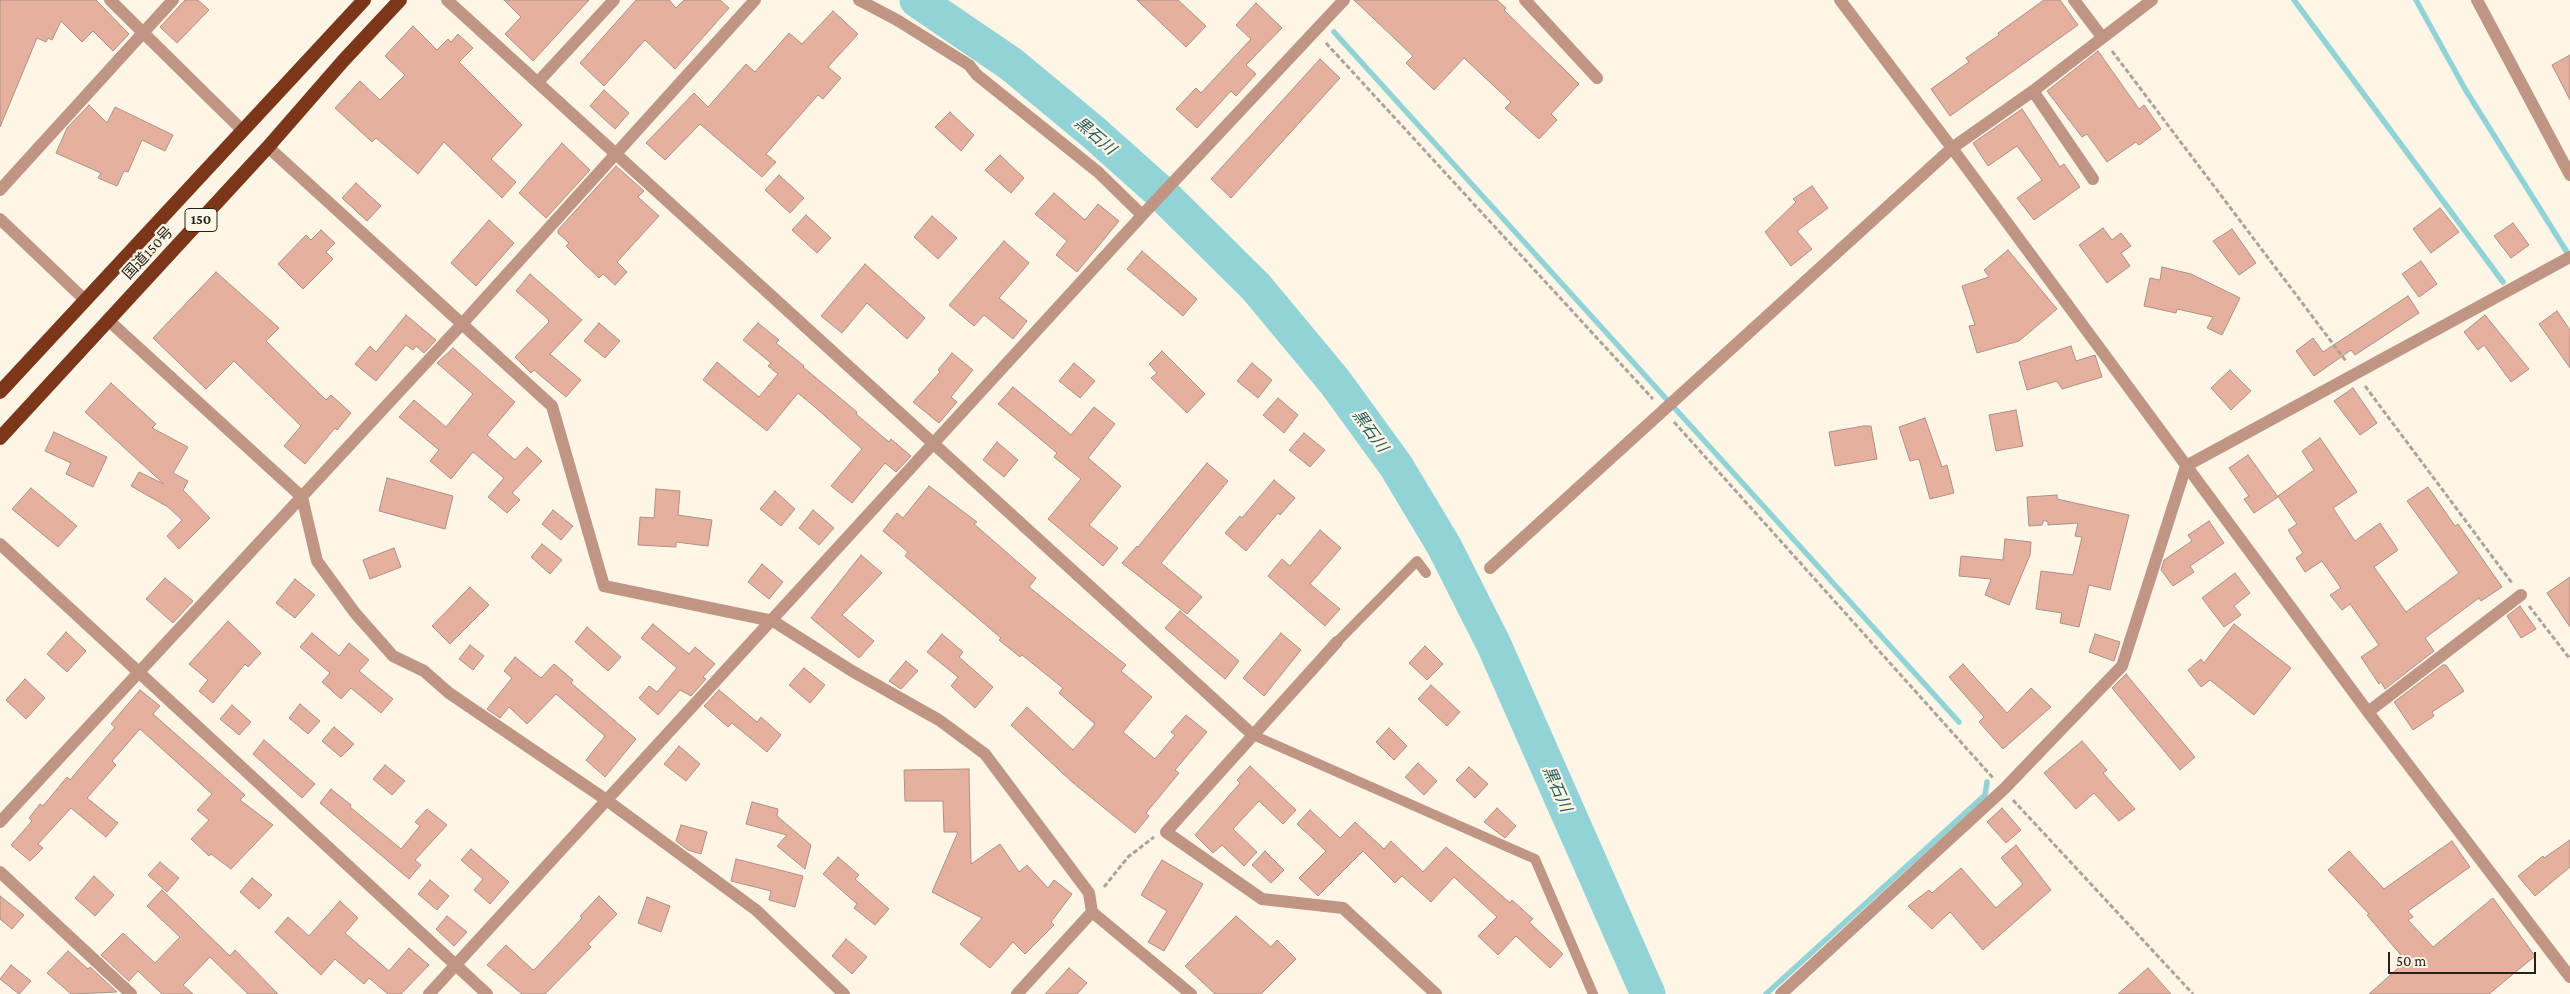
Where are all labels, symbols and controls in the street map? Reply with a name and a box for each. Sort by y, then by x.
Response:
water label: 黒石川 [1070,113,1120,159]
road number: 150 [185,208,217,232]
street label: 国道150号 [119,223,177,283]
water label: 黒石川 [1348,406,1392,456]
water label: 黒石川 [1538,763,1576,815]
scale bar [2390,942,2538,974]
text: 50 m [2396,953,2426,969]

